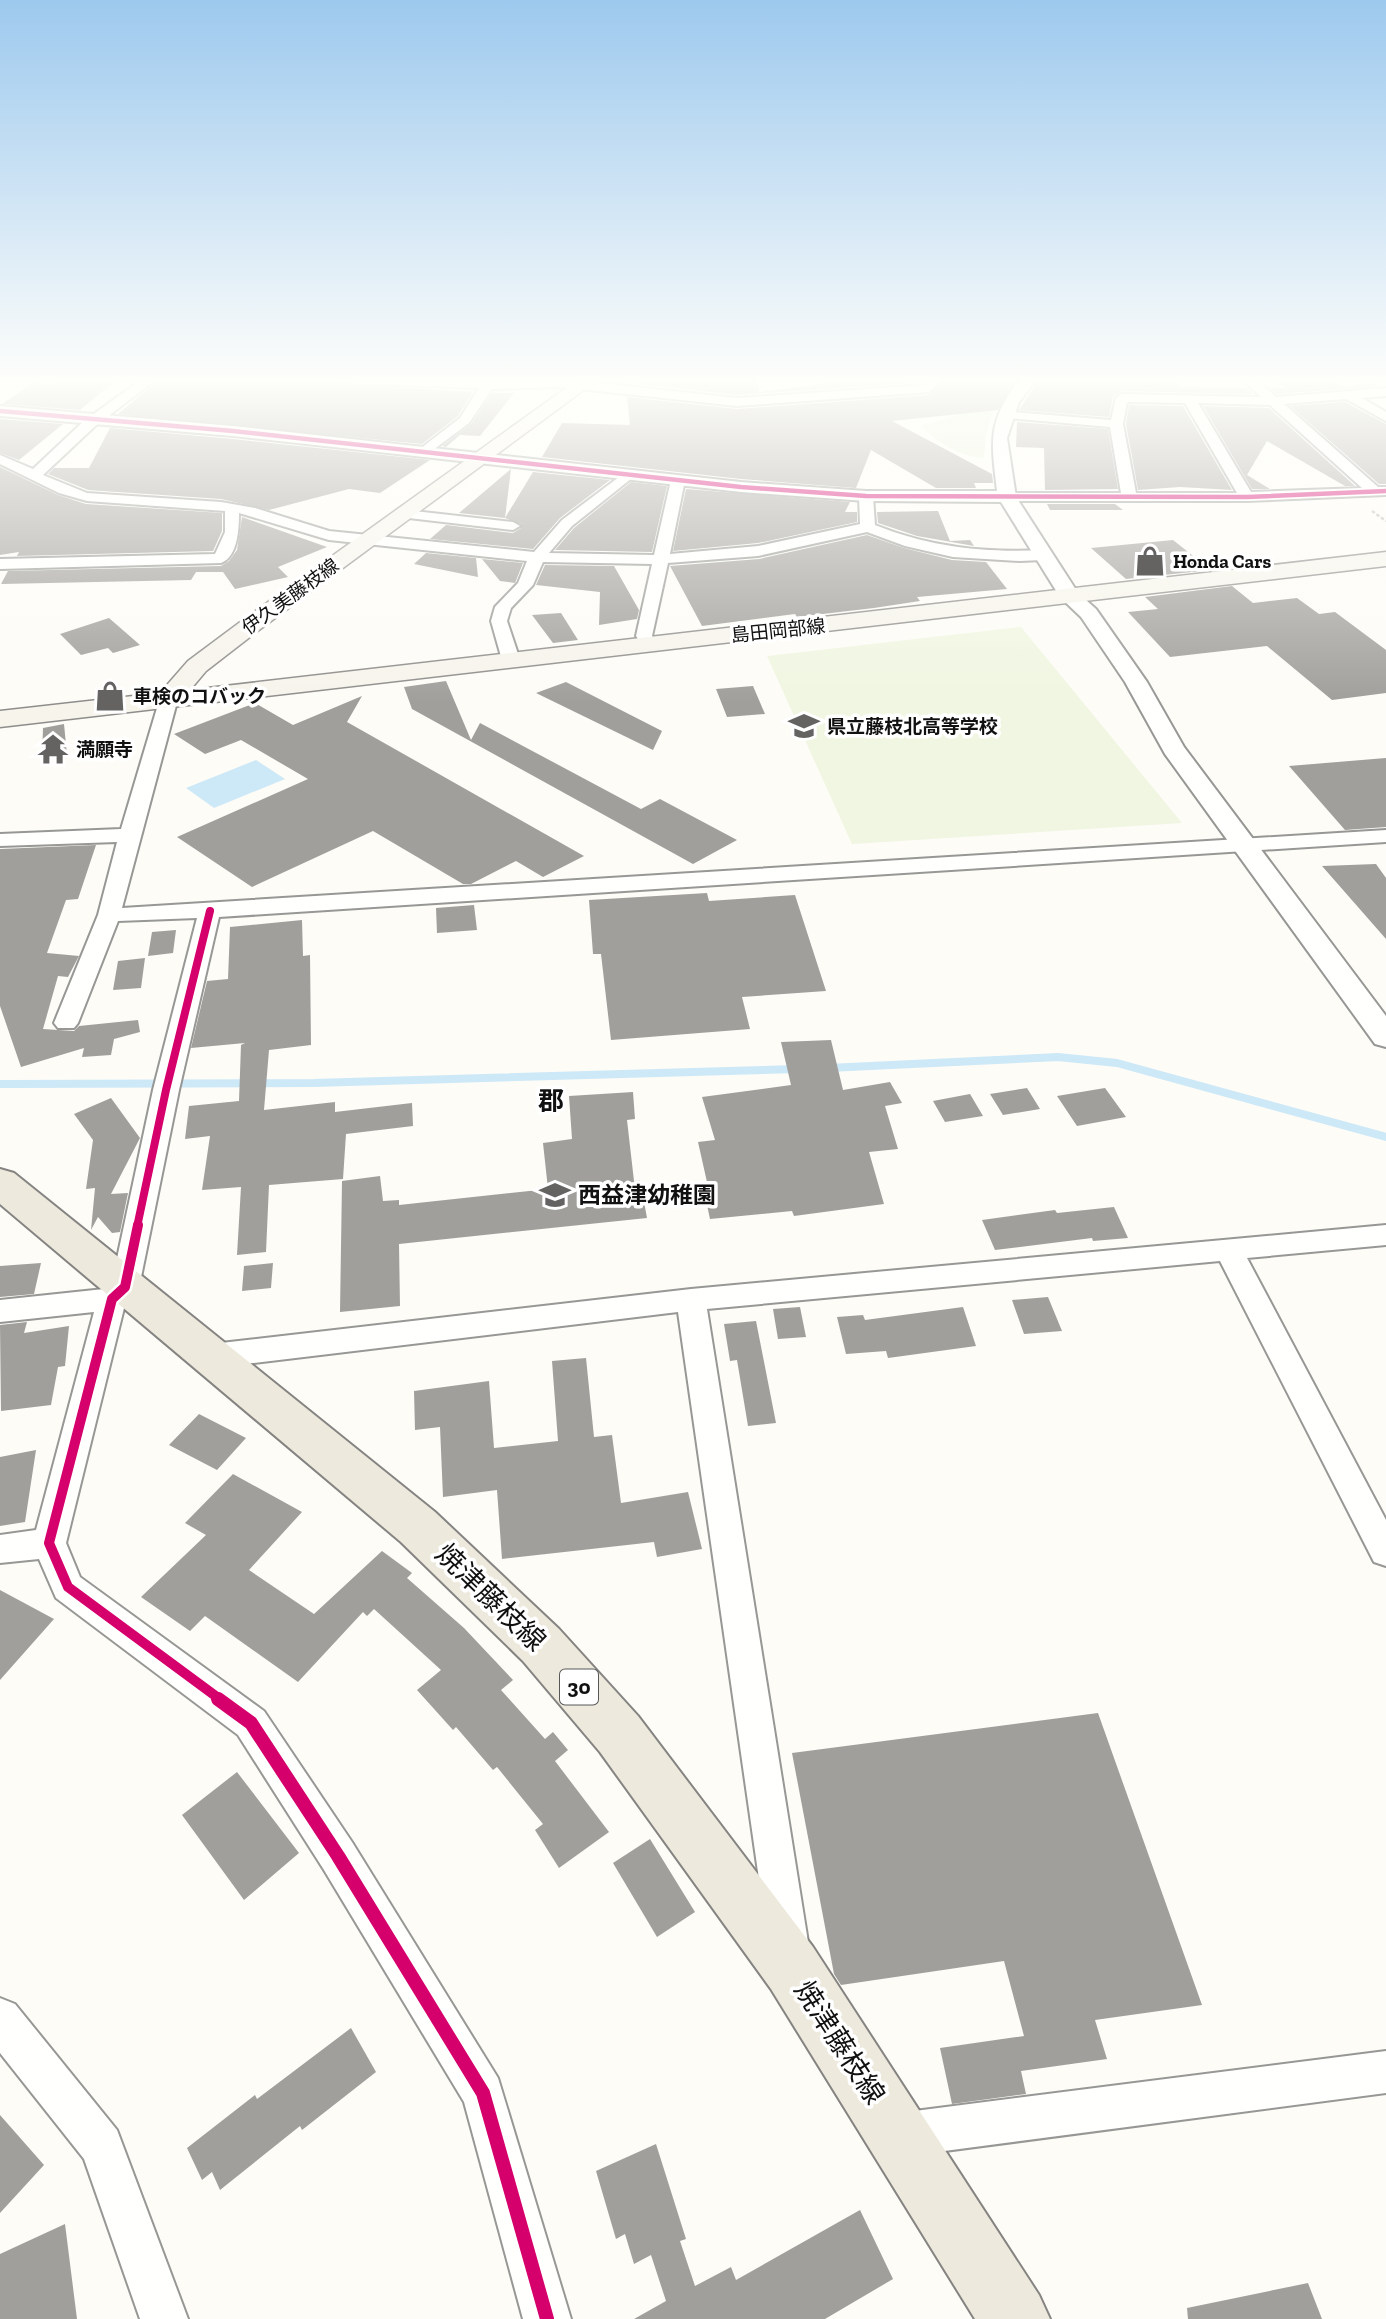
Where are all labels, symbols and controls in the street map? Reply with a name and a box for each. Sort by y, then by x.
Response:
shop icon: Honda Cars [1133,544,1167,578]
place label: Honda Cars [1173,550,1272,573]
street label: 伊久美藤枝線 [237,554,343,639]
street label: 島田岡部線 [730,614,827,647]
shop icon: 車検のコバック [93,679,127,713]
place label: 車検のコバック [133,685,266,708]
school or university icon: 県立藤枝北高等学校 [787,709,821,743]
place label: 県立藤枝北高等学校 [827,715,998,738]
temple icon: 満願寺 [36,732,70,766]
place label: 満願寺 [76,738,133,761]
district label: 郡 [538,1085,564,1117]
school or university icon: 西益津幼稚園 [538,1178,572,1212]
place label: 西益津幼稚園 [578,1181,716,1209]
street label: 焼津藤枝線 [429,1537,552,1658]
road number: 30 [560,1670,598,1704]
street label: 焼津藤枝線 [788,1975,892,2110]

